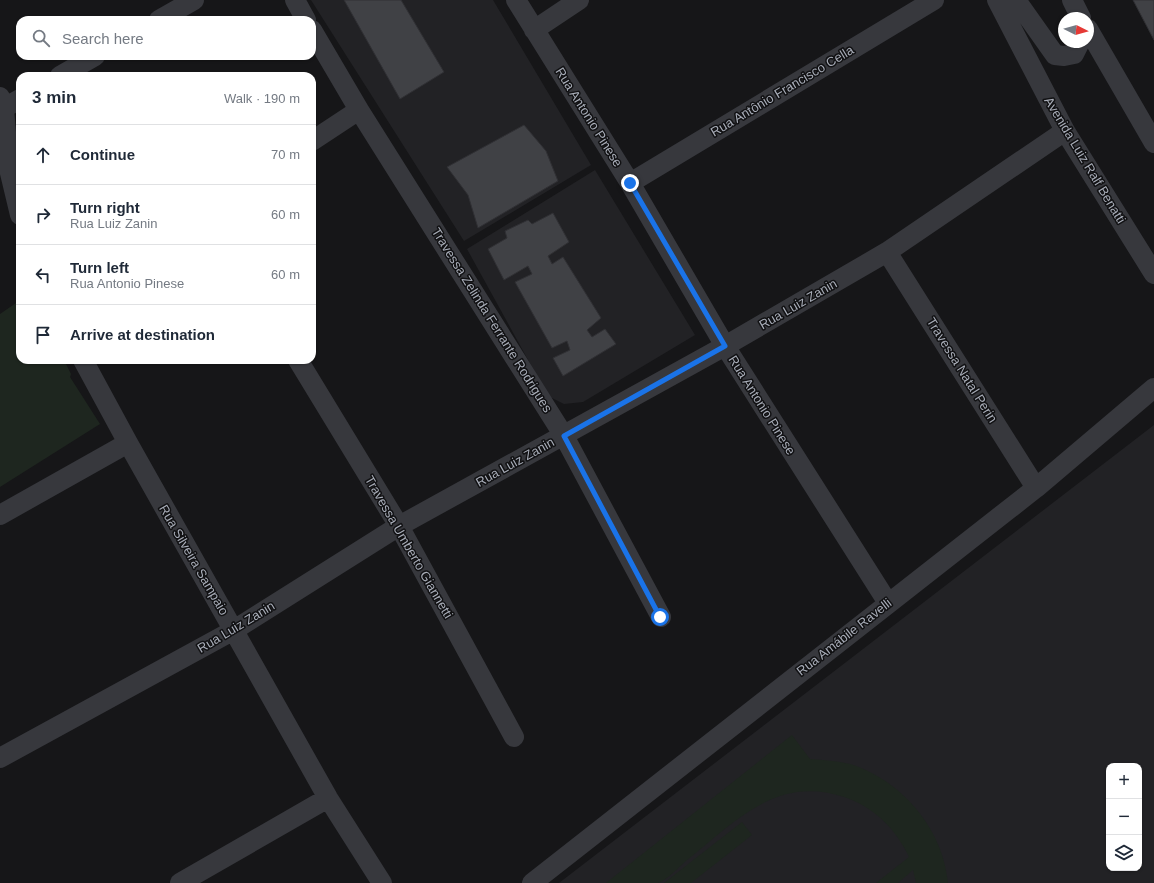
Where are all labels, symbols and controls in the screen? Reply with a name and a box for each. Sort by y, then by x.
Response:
north arrow [1058,12,1094,48]
search box [16,16,316,60]
icon: search [30,27,52,49]
text: Search here [62,30,144,47]
street label: Rua Antônio Francisco Cella [708,42,857,140]
street label: Rua Antonio Pinese [552,65,626,169]
text: 3 min [32,88,76,107]
text: Walk · 190 m [224,91,300,106]
street label: Avenida Luiz Ralf Benatti [1041,94,1129,226]
icon: ahead [32,144,54,166]
text: Continue [70,146,135,163]
text: 70 m [271,147,300,162]
route end [621,174,639,192]
text: Turn right [70,199,140,216]
icon: right [32,204,54,226]
text: 60 m [271,207,300,222]
text: Rua Luiz Zanin [70,216,157,231]
street label: Travessa Zelinda Ferrante Rodrigues [429,225,556,415]
text: Turn left [70,259,129,276]
icon: left [32,264,54,286]
text: 60 m [271,267,300,282]
text: Rua Antonio Pinese [70,276,184,291]
street label: Rua Luiz Zanin [756,276,840,332]
street label: Travessa Natal Perin [924,315,1000,425]
icon: arrive [32,324,54,346]
text: Arrive at destination [70,326,215,343]
street label: Rua Antonio Pinese [725,353,799,457]
street label: Rua Luiz Zanin [473,434,557,490]
street label: Travessa Umberto Giannetti [362,473,456,621]
street label: Rua Silveira Sampaio [156,502,232,618]
street label: Rua Amábile Ravelli [794,595,895,679]
street label: Rua Luiz Zanin [195,598,277,656]
route start [651,608,669,626]
map controls [1106,763,1142,871]
button: + [1106,763,1142,799]
button: − [1106,799,1142,835]
button: layers [1106,835,1142,871]

